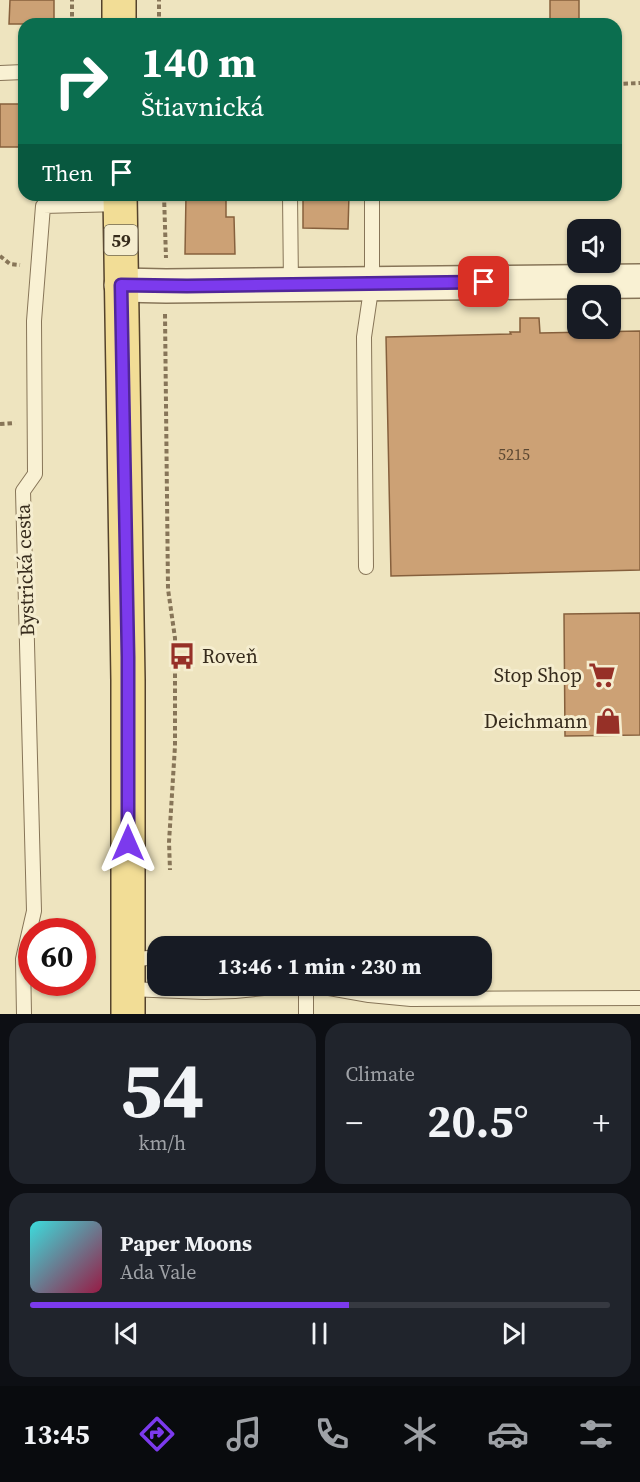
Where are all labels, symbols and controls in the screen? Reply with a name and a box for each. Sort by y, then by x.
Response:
text: 140 m [141,33,256,91]
icon: right [42,42,120,120]
text: Štiavnická [141,88,264,125]
icon: arrive [105,156,138,189]
text: Then [42,158,93,188]
map controls [567,219,621,339]
button: sound [567,219,621,273]
road number: 59 [104,225,138,255]
pin [458,256,509,307]
icon: arrive [467,265,500,298]
button: search [567,285,621,339]
house number: 5215 [498,443,530,465]
street label: Bystrická cesta [9,502,41,637]
bus stop icon: Roveň [167,641,197,671]
place label: Roveň [202,642,258,670]
supermarket icon: Stop Shop [587,660,617,690]
place label: Stop Shop [494,661,582,689]
shop icon: Deichmann [593,706,623,736]
place label: Deichmann [484,707,588,735]
position arrow [96,811,160,875]
speed limit sign: 60 [18,918,96,996]
text: 13:46 · 1 min · 230 m [218,951,421,981]
text: 54 [120,1036,205,1143]
text: Climate [346,1060,415,1088]
text: 20.5° [427,1090,528,1152]
text: − [346,1100,363,1145]
text: + [593,1100,610,1145]
text: km/h [138,1129,186,1157]
text: Paper Moons [120,1228,252,1258]
text: Ada Vale [120,1258,196,1286]
icon: previous [110,1317,143,1350]
icon: pause [303,1317,336,1350]
icon: next [497,1317,530,1350]
icon: directions [136,1413,178,1455]
icon: music [223,1413,265,1455]
icon: phone [311,1413,353,1455]
icon: climate [399,1413,441,1455]
icon: car [487,1413,529,1455]
icon: filters [575,1413,617,1455]
text: 13:45 [23,1416,90,1453]

